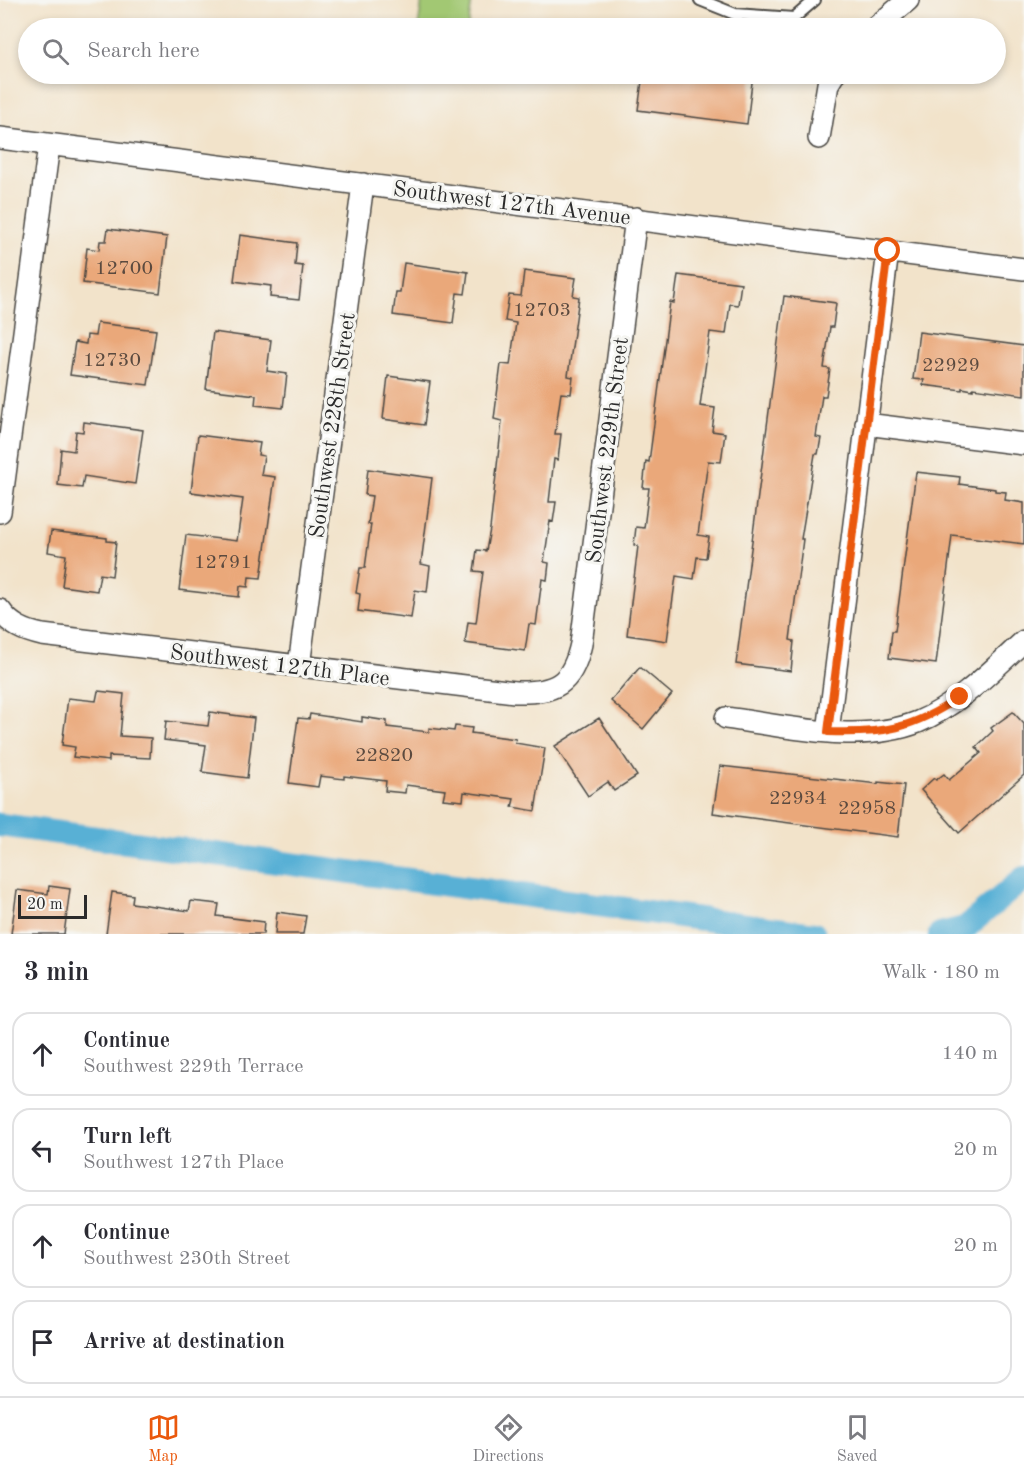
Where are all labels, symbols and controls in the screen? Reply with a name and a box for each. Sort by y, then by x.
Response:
search box [18,18,1006,84]
icon: search [39,35,72,68]
text: Search here [87,40,200,62]
street label: Southwest 127th Avenue [392,178,632,229]
route start [874,237,900,263]
house number: 12700 [95,259,153,279]
house number: 12703 [513,301,571,321]
street label: Southwest 228th Street [306,311,360,540]
street label: Southwest 229th Street [583,336,633,565]
house number: 12730 [83,351,141,371]
house number: 22929 [922,356,980,376]
house number: 12791 [194,553,252,573]
street label: Southwest 127th Place [169,642,391,690]
route end [946,683,972,709]
house number: 22820 [355,746,413,766]
house number: 22934 [769,789,827,809]
house number: 22958 [838,799,896,819]
scale bar [18,892,87,920]
text: 20 m [27,897,63,913]
text: 3 min [24,960,89,986]
text: Walk · 180 m [881,963,1000,983]
text: Continue [83,1030,170,1052]
icon: ahead [26,1038,59,1071]
text: 140 m [942,1044,998,1064]
text: Southwest 229th Terrace [83,1057,304,1077]
text: Turn left [83,1126,172,1148]
icon: left [26,1134,59,1167]
text: 20 m [953,1140,998,1160]
text: Southwest 127th Place [83,1153,284,1173]
text: Continue [83,1222,170,1244]
icon: ahead [26,1230,59,1263]
text: 20 m [953,1236,998,1256]
text: Southwest 230th Street [83,1249,290,1269]
icon: arrive [26,1326,59,1359]
text: Arrive at destination [83,1331,285,1353]
tab: Map [147,1411,180,1467]
tab: Directions [473,1411,544,1467]
tab: Saved [837,1411,877,1467]

